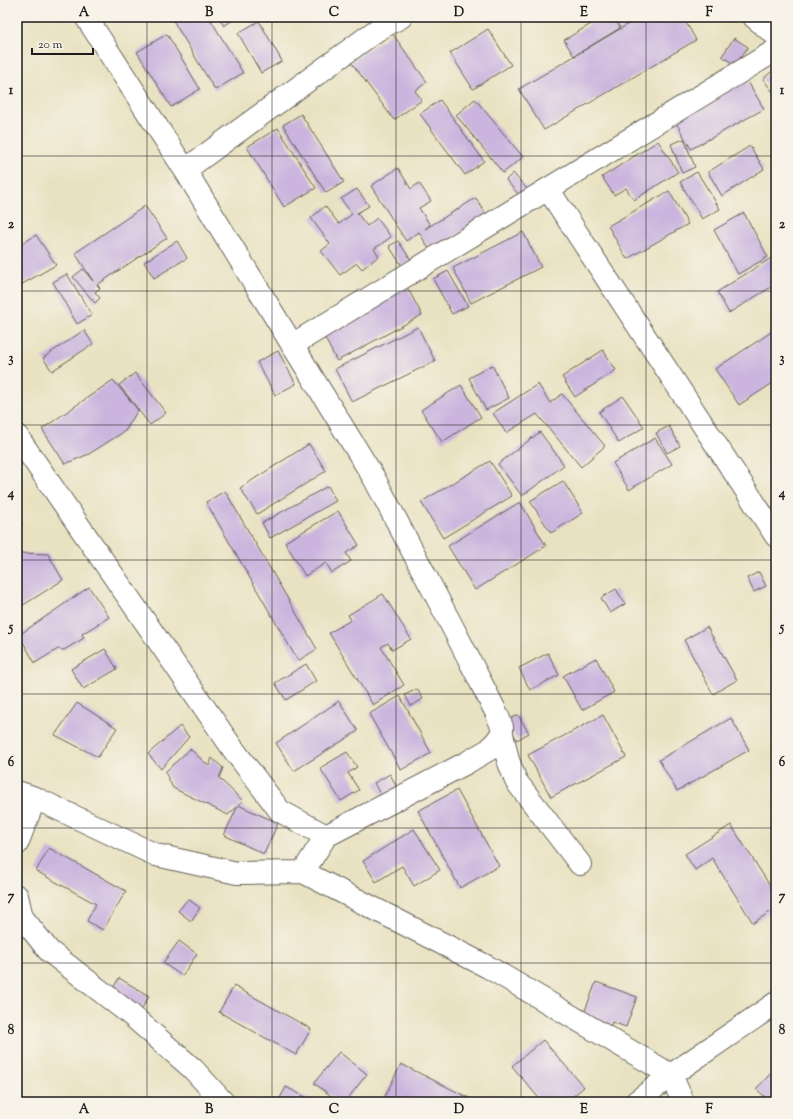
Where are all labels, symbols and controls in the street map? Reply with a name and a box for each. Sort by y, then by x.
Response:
text: A [79,4,90,22]
text: B [205,4,214,22]
text: C [329,4,339,22]
text: D [454,4,464,22]
text: E [580,4,588,22]
text: F [705,4,713,22]
scale bar [32,30,93,56]
text: 20 m [38,36,63,54]
text: 1 [9,82,14,100]
text: 1 [780,82,785,100]
text: 2 [8,216,15,234]
text: 2 [779,216,786,234]
text: 3 [8,350,14,368]
text: 3 [779,350,785,368]
text: 4 [7,485,15,503]
text: 4 [778,485,786,503]
text: 5 [8,619,14,637]
text: 5 [779,619,785,637]
text: 6 [8,754,15,772]
text: 6 [779,754,786,772]
text: 7 [8,888,15,906]
text: 7 [779,888,786,906]
text: 8 [8,1022,15,1040]
text: 8 [779,1022,786,1040]
text: A [79,1101,90,1119]
text: B [205,1101,214,1119]
text: C [329,1101,339,1119]
text: D [454,1101,464,1119]
text: E [580,1101,588,1119]
text: F [705,1101,713,1119]

